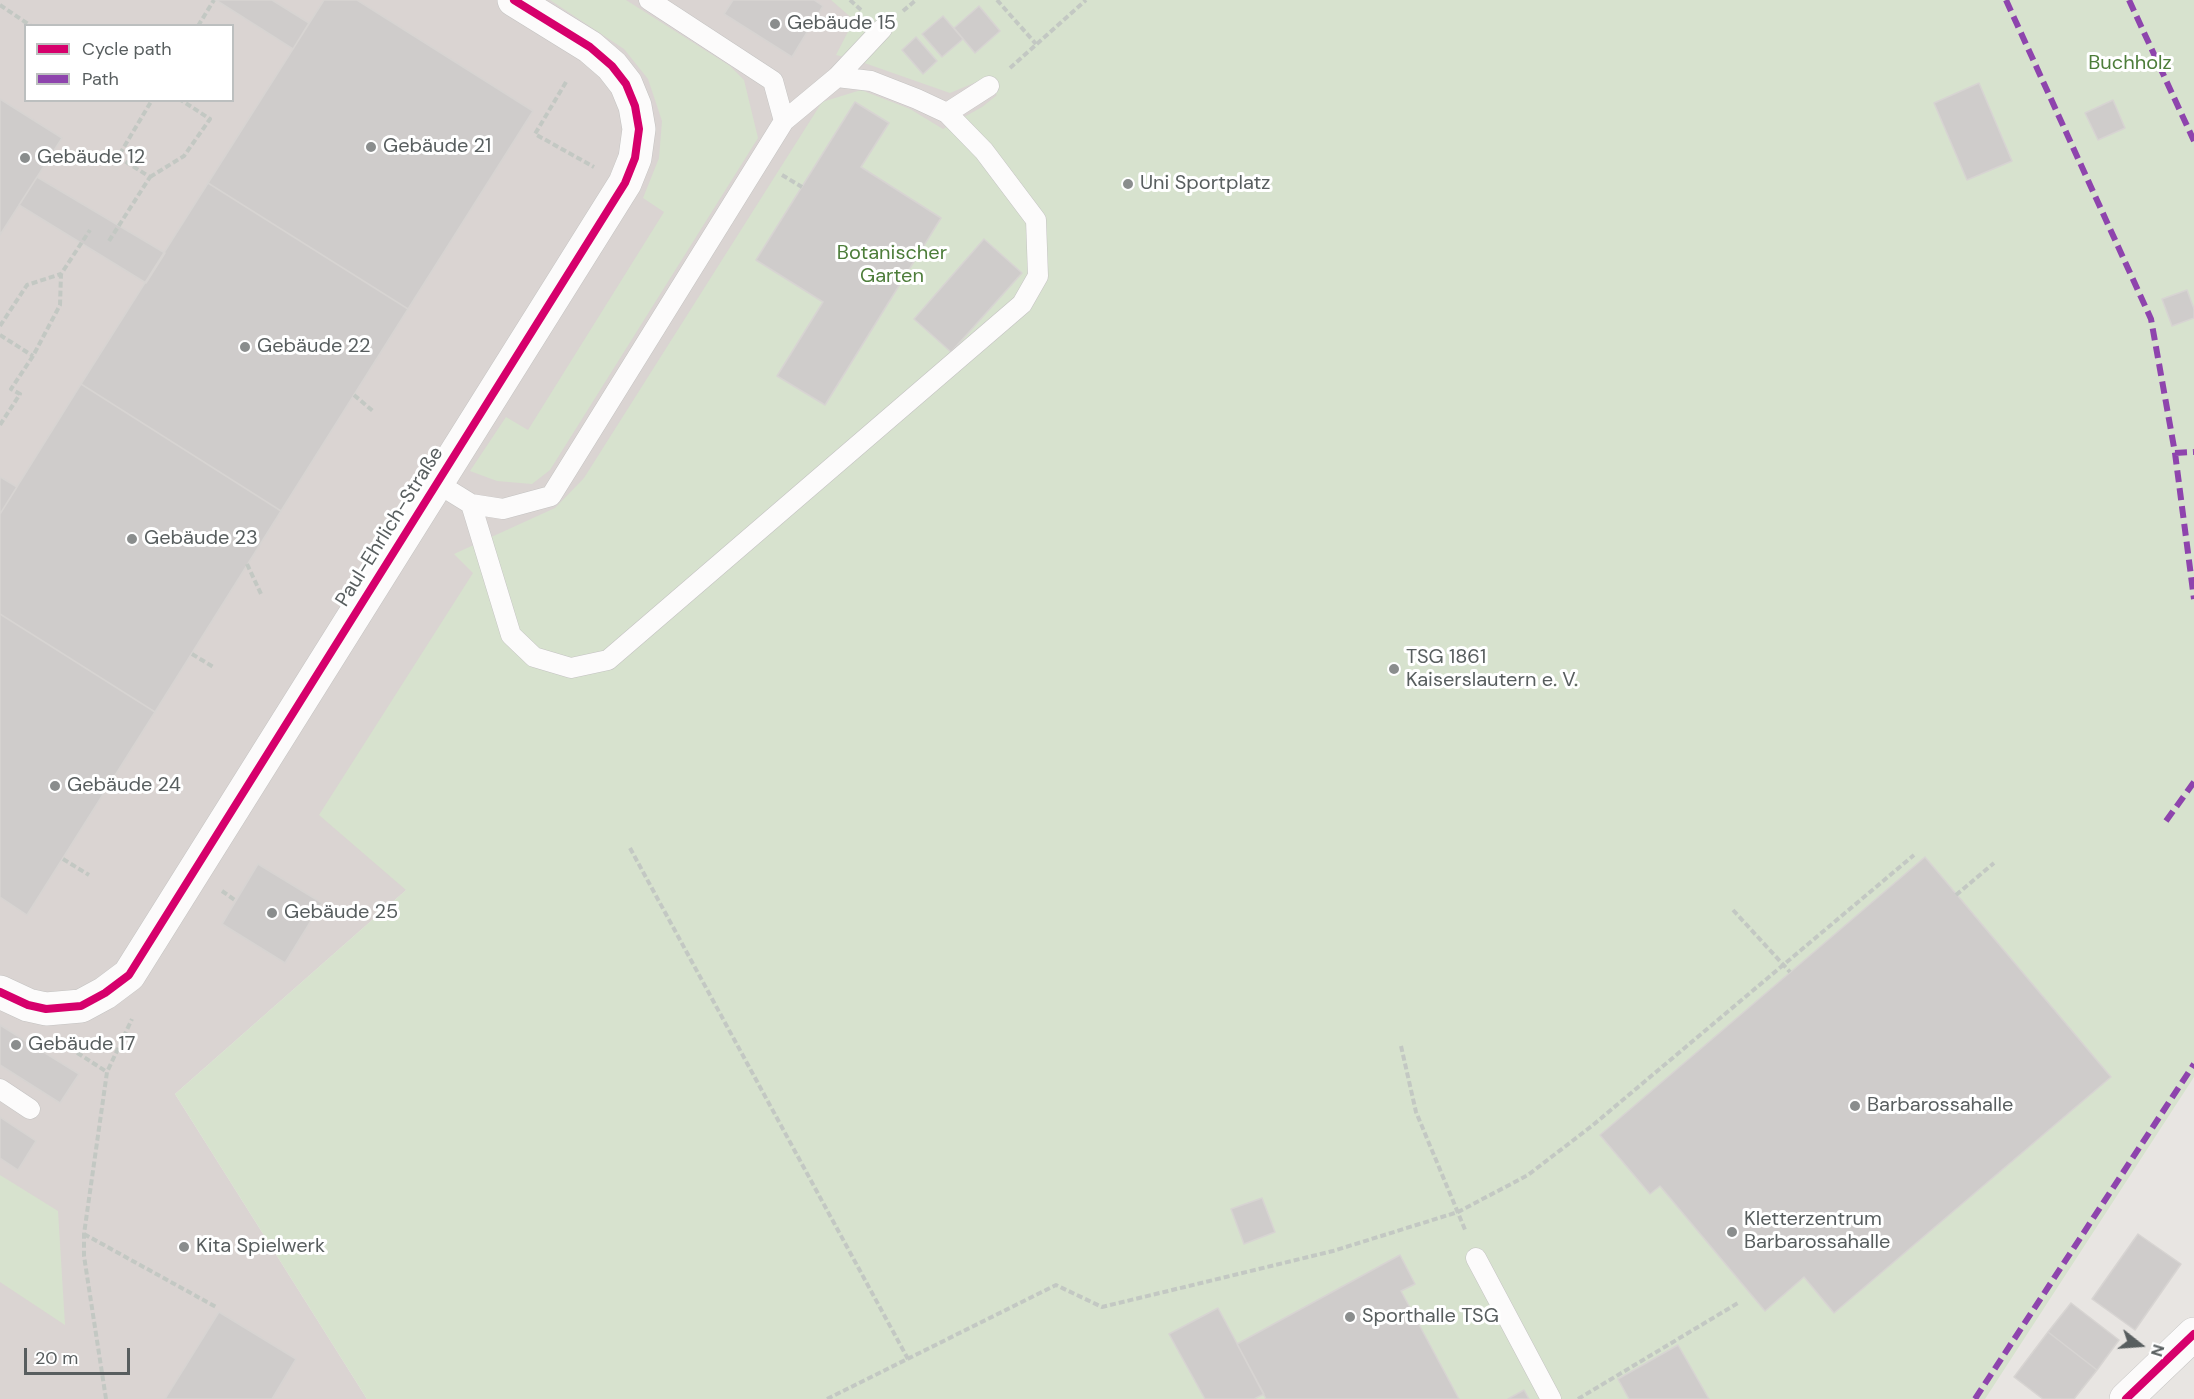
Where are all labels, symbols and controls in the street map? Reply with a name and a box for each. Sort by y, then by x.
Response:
place label: Gebäude 15 [787,12,896,36]
marker: Gebäude 15 [768,17,782,31]
legend [24,24,234,102]
text: Cycle path [82,37,172,61]
park label: Buchholz [2088,52,2172,76]
text: Path [82,67,119,91]
place label: Gebäude 21 [383,135,491,159]
marker: Gebäude 21 [364,140,378,154]
place label: Gebäude 12 [37,146,145,170]
marker: Gebäude 12 [18,151,32,165]
place label: Uni Sportplatz [1140,172,1270,196]
marker: Uni Sportplatz [1121,177,1135,191]
park label: Botanischer Garten [837,242,947,289]
place label: Gebäude 22 [257,335,371,359]
marker: Gebäude 22 [238,340,252,354]
street label: Paul-Ehrlich-Straße [331,443,449,611]
place label: Gebäude 23 [144,527,258,551]
marker: Gebäude 23 [125,532,139,546]
place label: TSG 1861 Kaiserslautern e. V. [1406,646,1578,693]
marker: TSG 1861 Kaiserslautern e. V. [1387,662,1401,676]
place label: Gebäude 24 [67,774,181,798]
marker: Gebäude 24 [48,779,62,793]
place label: Gebäude 25 [284,901,398,925]
marker: Gebäude 25 [265,906,279,920]
place label: Gebäude 17 [28,1033,136,1057]
marker: Gebäude 17 [9,1038,23,1052]
place label: Barbarossahalle [1867,1094,2013,1118]
marker: Barbarossahalle [1848,1099,1862,1113]
place label: Kletterzentrum Barbarossahalle [1744,1208,1890,1255]
marker: Kletterzentrum Barbarossahalle [1725,1225,1739,1239]
place label: Kita Spielwerk [196,1235,325,1259]
marker: Kita Spielwerk [177,1240,191,1254]
place label: Sporthalle TSG [1362,1305,1499,1329]
marker: Sporthalle TSG [1343,1310,1357,1324]
north arrow [2110,1315,2170,1375]
scale bar [27,1336,134,1374]
text: N [2146,1342,2169,1359]
text: 20 m [35,1346,78,1370]

